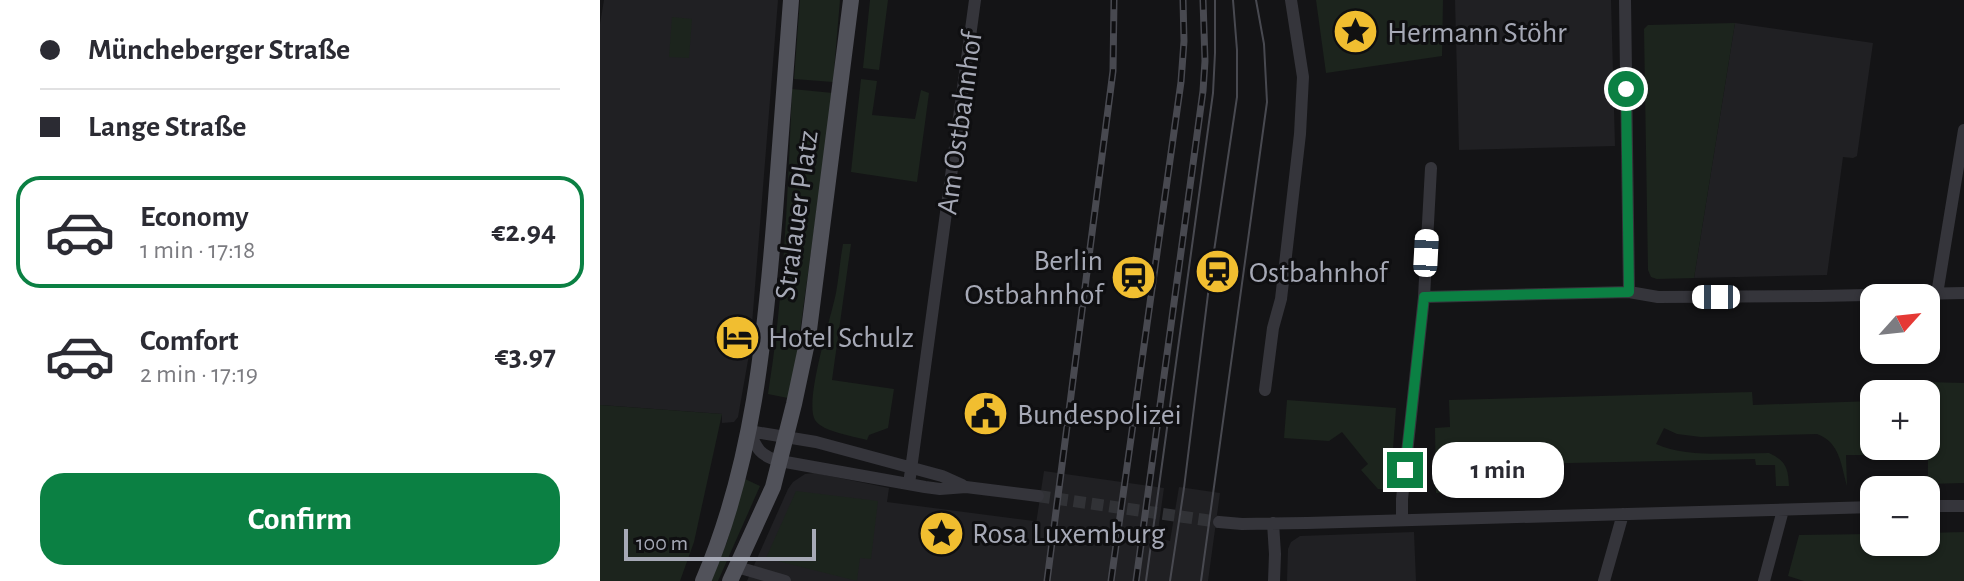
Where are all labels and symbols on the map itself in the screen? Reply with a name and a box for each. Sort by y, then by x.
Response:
place icon: Hermann Stöhr [1332,8,1380,56]
place label: Hermann Stöhr [1387,18,1567,48]
street label: Am Ostbahnhof [932,28,988,217]
route start [1608,71,1644,107]
street label: Stralauer Platz [770,128,824,302]
car [1413,228,1439,278]
place label: Berlin Ostbahnhof [964,246,1105,310]
station icon: Ostbahnhof [1194,248,1242,296]
station icon: Berlin Ostbahnhof [1110,253,1158,301]
place label: Ostbahnhof [1249,258,1390,288]
north arrow [1860,284,1940,364]
car [1692,285,1740,309]
hotel icon: Hotel Schulz [713,313,761,361]
place label: Hotel Schulz [768,323,914,353]
public building icon: Bundespolizei [962,390,1010,438]
place label: Bundespolizei [1017,400,1182,430]
callout: 1 min [1433,442,1565,498]
route end [1387,452,1423,488]
place icon: Rosa Luxemburg [917,509,965,557]
place label: Rosa Luxemburg [972,519,1165,549]
scale bar [624,525,816,561]

